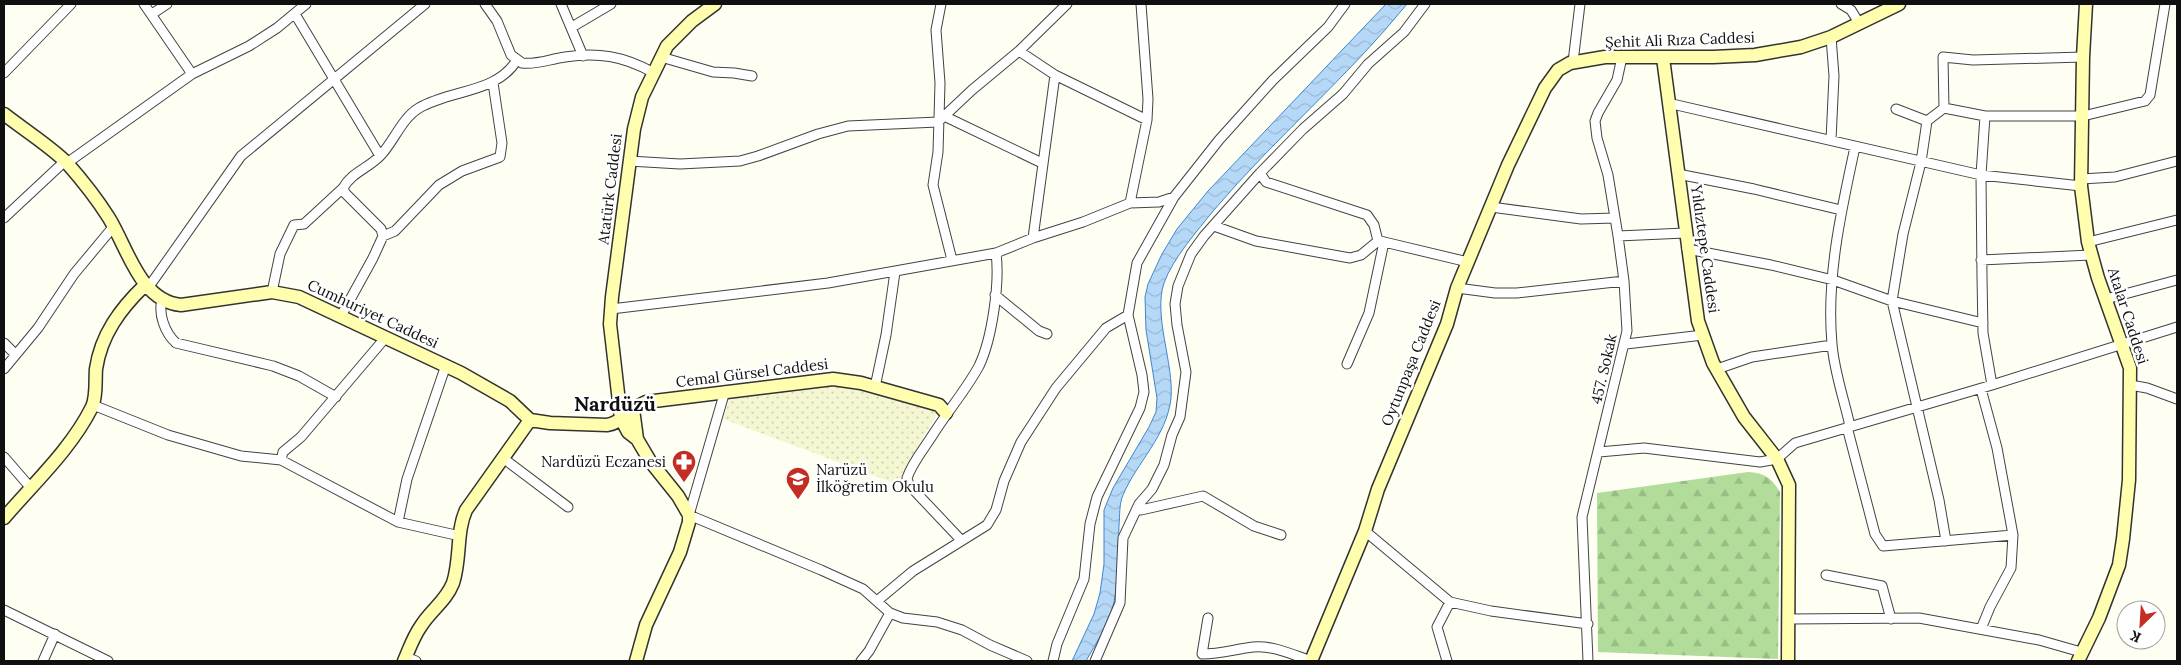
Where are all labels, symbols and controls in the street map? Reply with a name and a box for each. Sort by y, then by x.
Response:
street label: Şehit Ali Rıza Caddesi [1605,27,1755,52]
street label: Atatürk Caddesi [593,133,626,246]
street label: Yıldıztepe Caddesi [1687,183,1724,314]
street label: Atalar Caddesi [2104,264,2153,367]
street label: Cumhuriyet Caddesi [305,275,442,352]
street label: Oytunpaşa Caddesi [1377,297,1445,429]
street label: 457. Sokak [1586,332,1621,406]
street label: Cemal Gürsel Caddesi [675,354,829,391]
district label: Nardüzü [574,391,656,416]
pharmacy icon: Nardüzü Eczanesi [671,449,697,483]
place label: Nardüzü Eczanesi [541,452,666,471]
place label: Narüzü İlköğretim Okulu [816,460,934,496]
school or university icon: Narüzü İlköğretim Okulu [785,466,811,500]
north arrow [2116,600,2166,650]
text: K [2127,627,2144,647]

